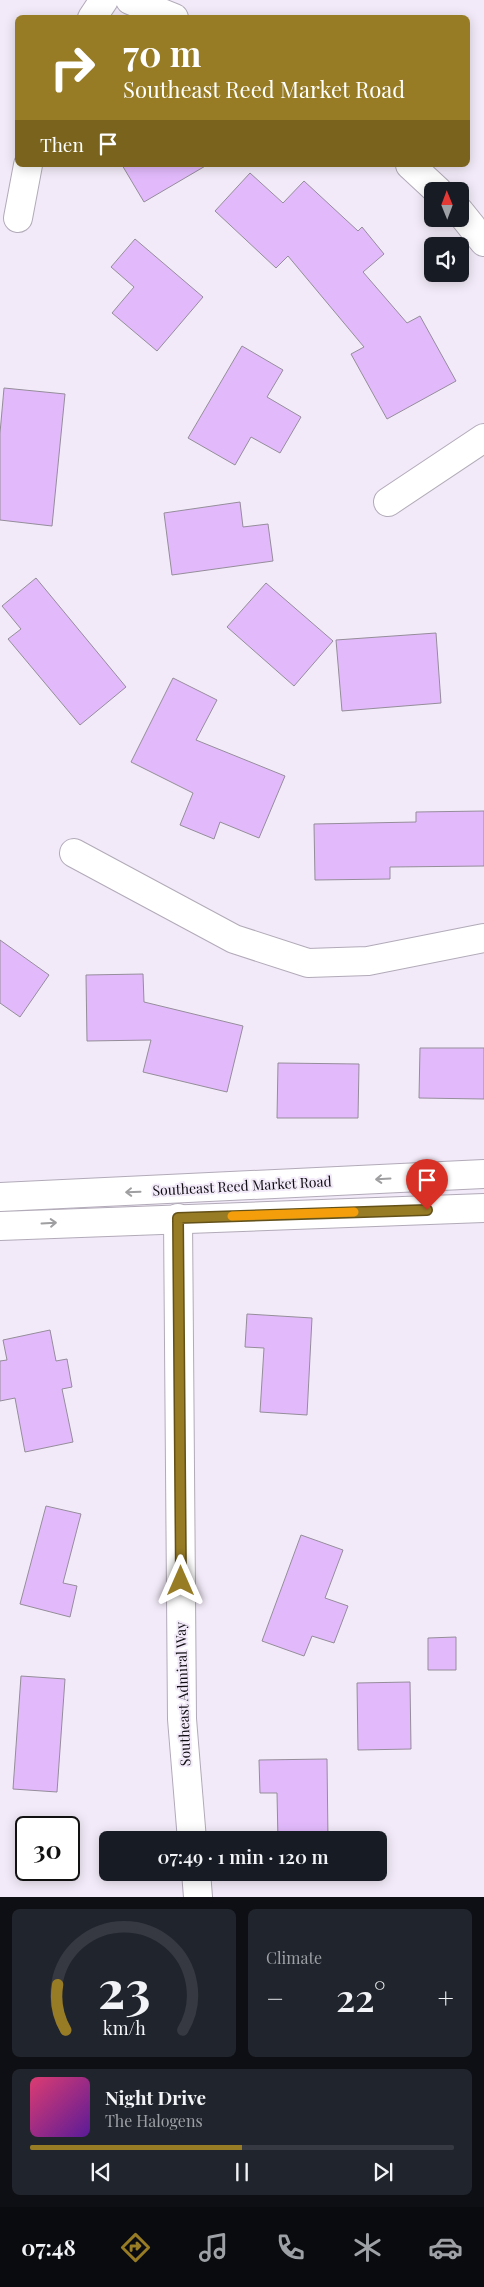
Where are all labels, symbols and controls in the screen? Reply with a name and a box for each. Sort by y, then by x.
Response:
text: 70 m [123,29,201,76]
icon: right [40,35,105,100]
text: Southeast Reed Market Road [123,74,405,104]
icon: arrive [94,130,122,158]
text: Then [40,131,84,157]
north arrow [424,182,469,228]
map controls [424,182,469,282]
button: sound [424,237,469,282]
pin [406,1159,448,1210]
icon: arrive [413,1166,441,1194]
street label: Southeast Reed Market Road [152,1171,332,1200]
one-way arrow [375,1175,391,1184]
one-way arrow [125,1187,141,1196]
one-way arrow [40,1219,56,1228]
position arrow [154,1554,206,1606]
street label: Southeast Admiral Way [170,1622,195,1766]
speed limit sign: 30 [15,1816,80,1881]
text: 07:49 · 1 min · 120 m [158,1843,328,1869]
text: Climate [266,1947,322,1968]
text: 23 [98,1953,150,2022]
text: 22° [336,1971,386,2022]
text: − [266,1979,284,2016]
text: + [438,1979,454,2016]
text: km/h [103,2016,146,2039]
text: Night Drive [105,2084,206,2110]
text: The Halogens [105,2110,203,2131]
icon: previous [87,2158,115,2186]
icon: pause [228,2158,256,2186]
icon: next [369,2158,397,2186]
icon: directions [118,2230,153,2265]
icon: music [196,2230,231,2265]
icon: phone [273,2230,308,2265]
icon: climate [350,2230,385,2265]
icon: car [428,2230,463,2265]
text: 07:48 [21,2232,76,2262]

